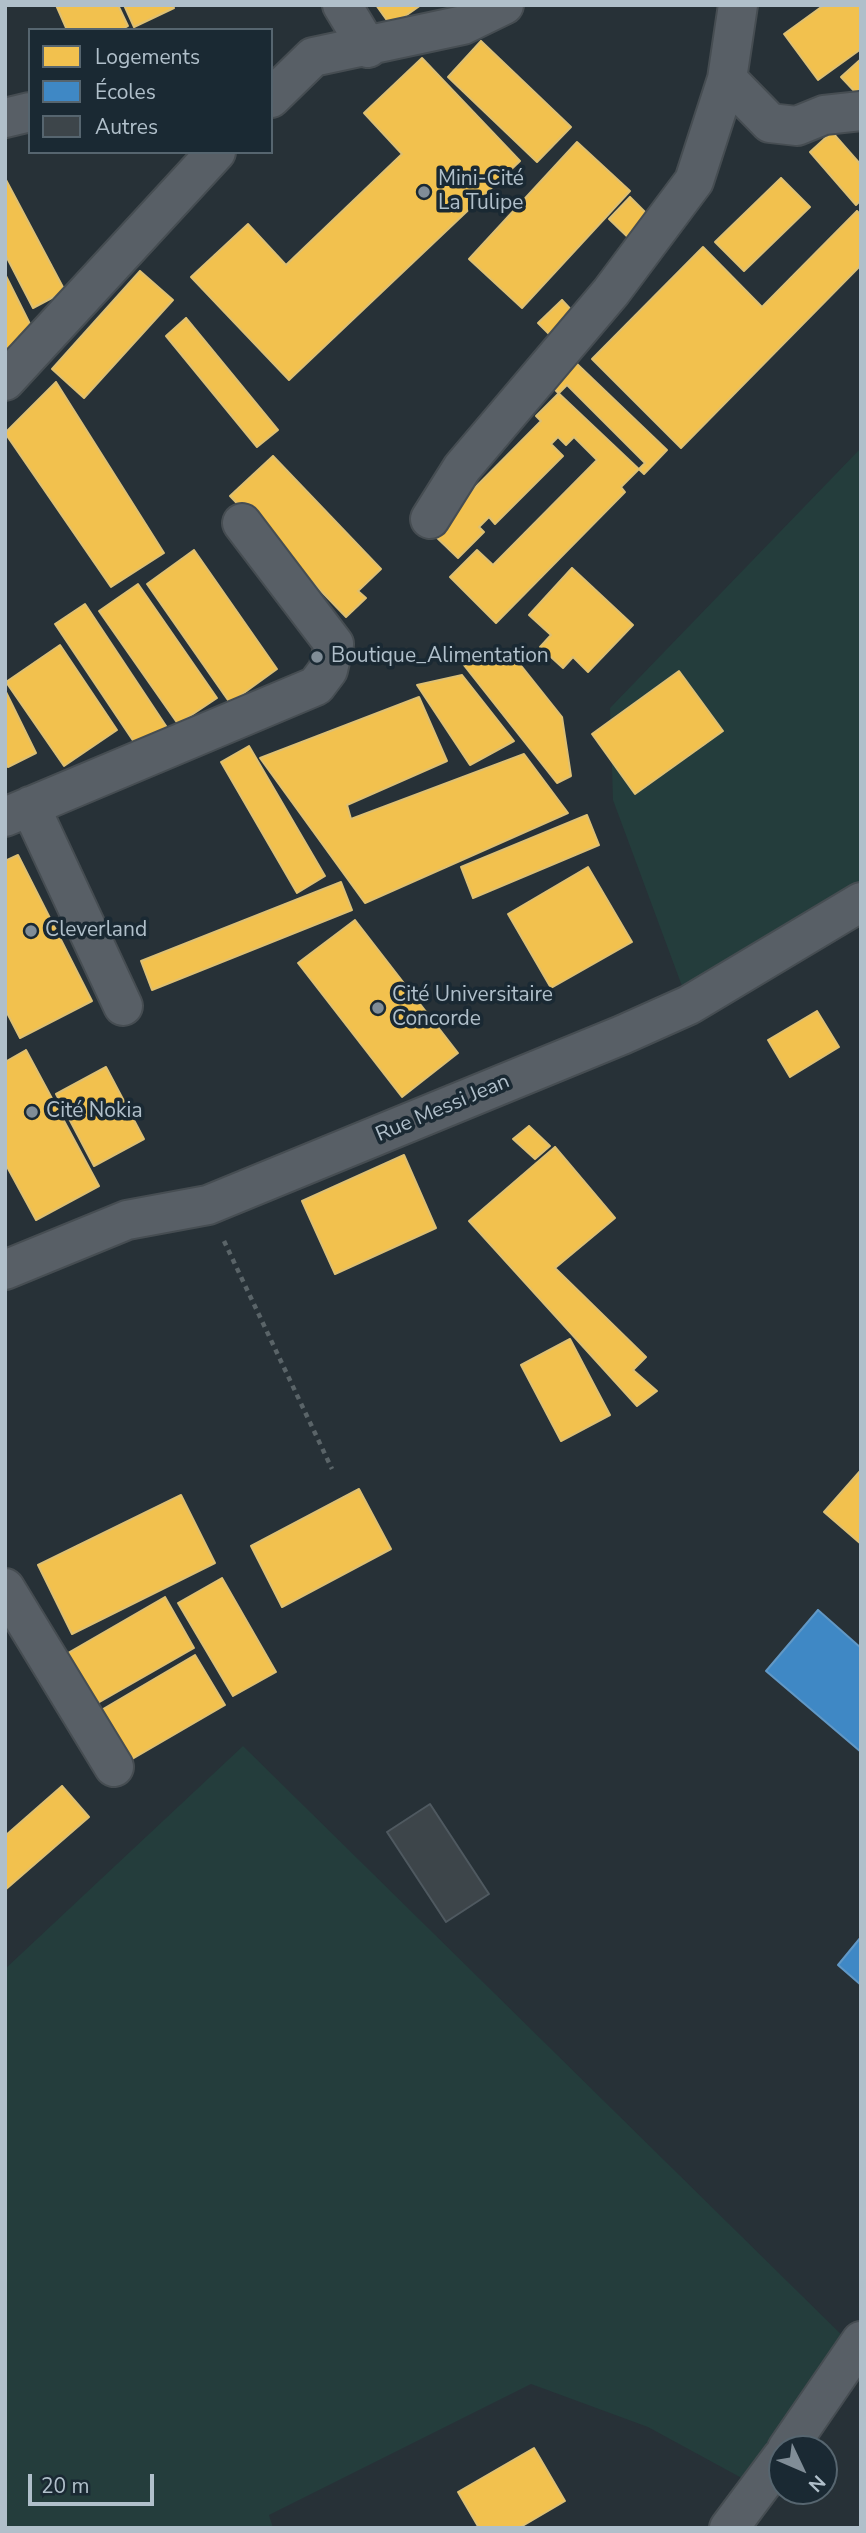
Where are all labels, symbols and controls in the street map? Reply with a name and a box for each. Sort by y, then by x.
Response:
legend [28,28,273,154]
text: Logements [95,43,200,71]
text: Écoles [95,78,156,106]
text: Autres [95,113,158,141]
place label: Mini-Cité La Tulipe [438,167,524,217]
marker: Mini-Cité La Tulipe [416,184,432,200]
place label: Boutique_Alimentation [331,644,549,670]
marker: Boutique_Alimentation [309,649,325,665]
place label: Cleverland [45,918,147,944]
marker: Cleverland [23,923,39,939]
place label: Cité Universitaire Concorde [392,983,553,1033]
marker: Cité Universitaire Concorde [370,1000,386,1016]
street label: Rue Messi Jean [372,1069,514,1149]
place label: Cité Nokia [46,1099,143,1125]
marker: Cité Nokia [24,1104,40,1120]
north arrow [768,2435,838,2505]
scale bar [32,2460,158,2504]
text: N [802,2469,831,2497]
text: 20 m [41,2472,90,2500]

